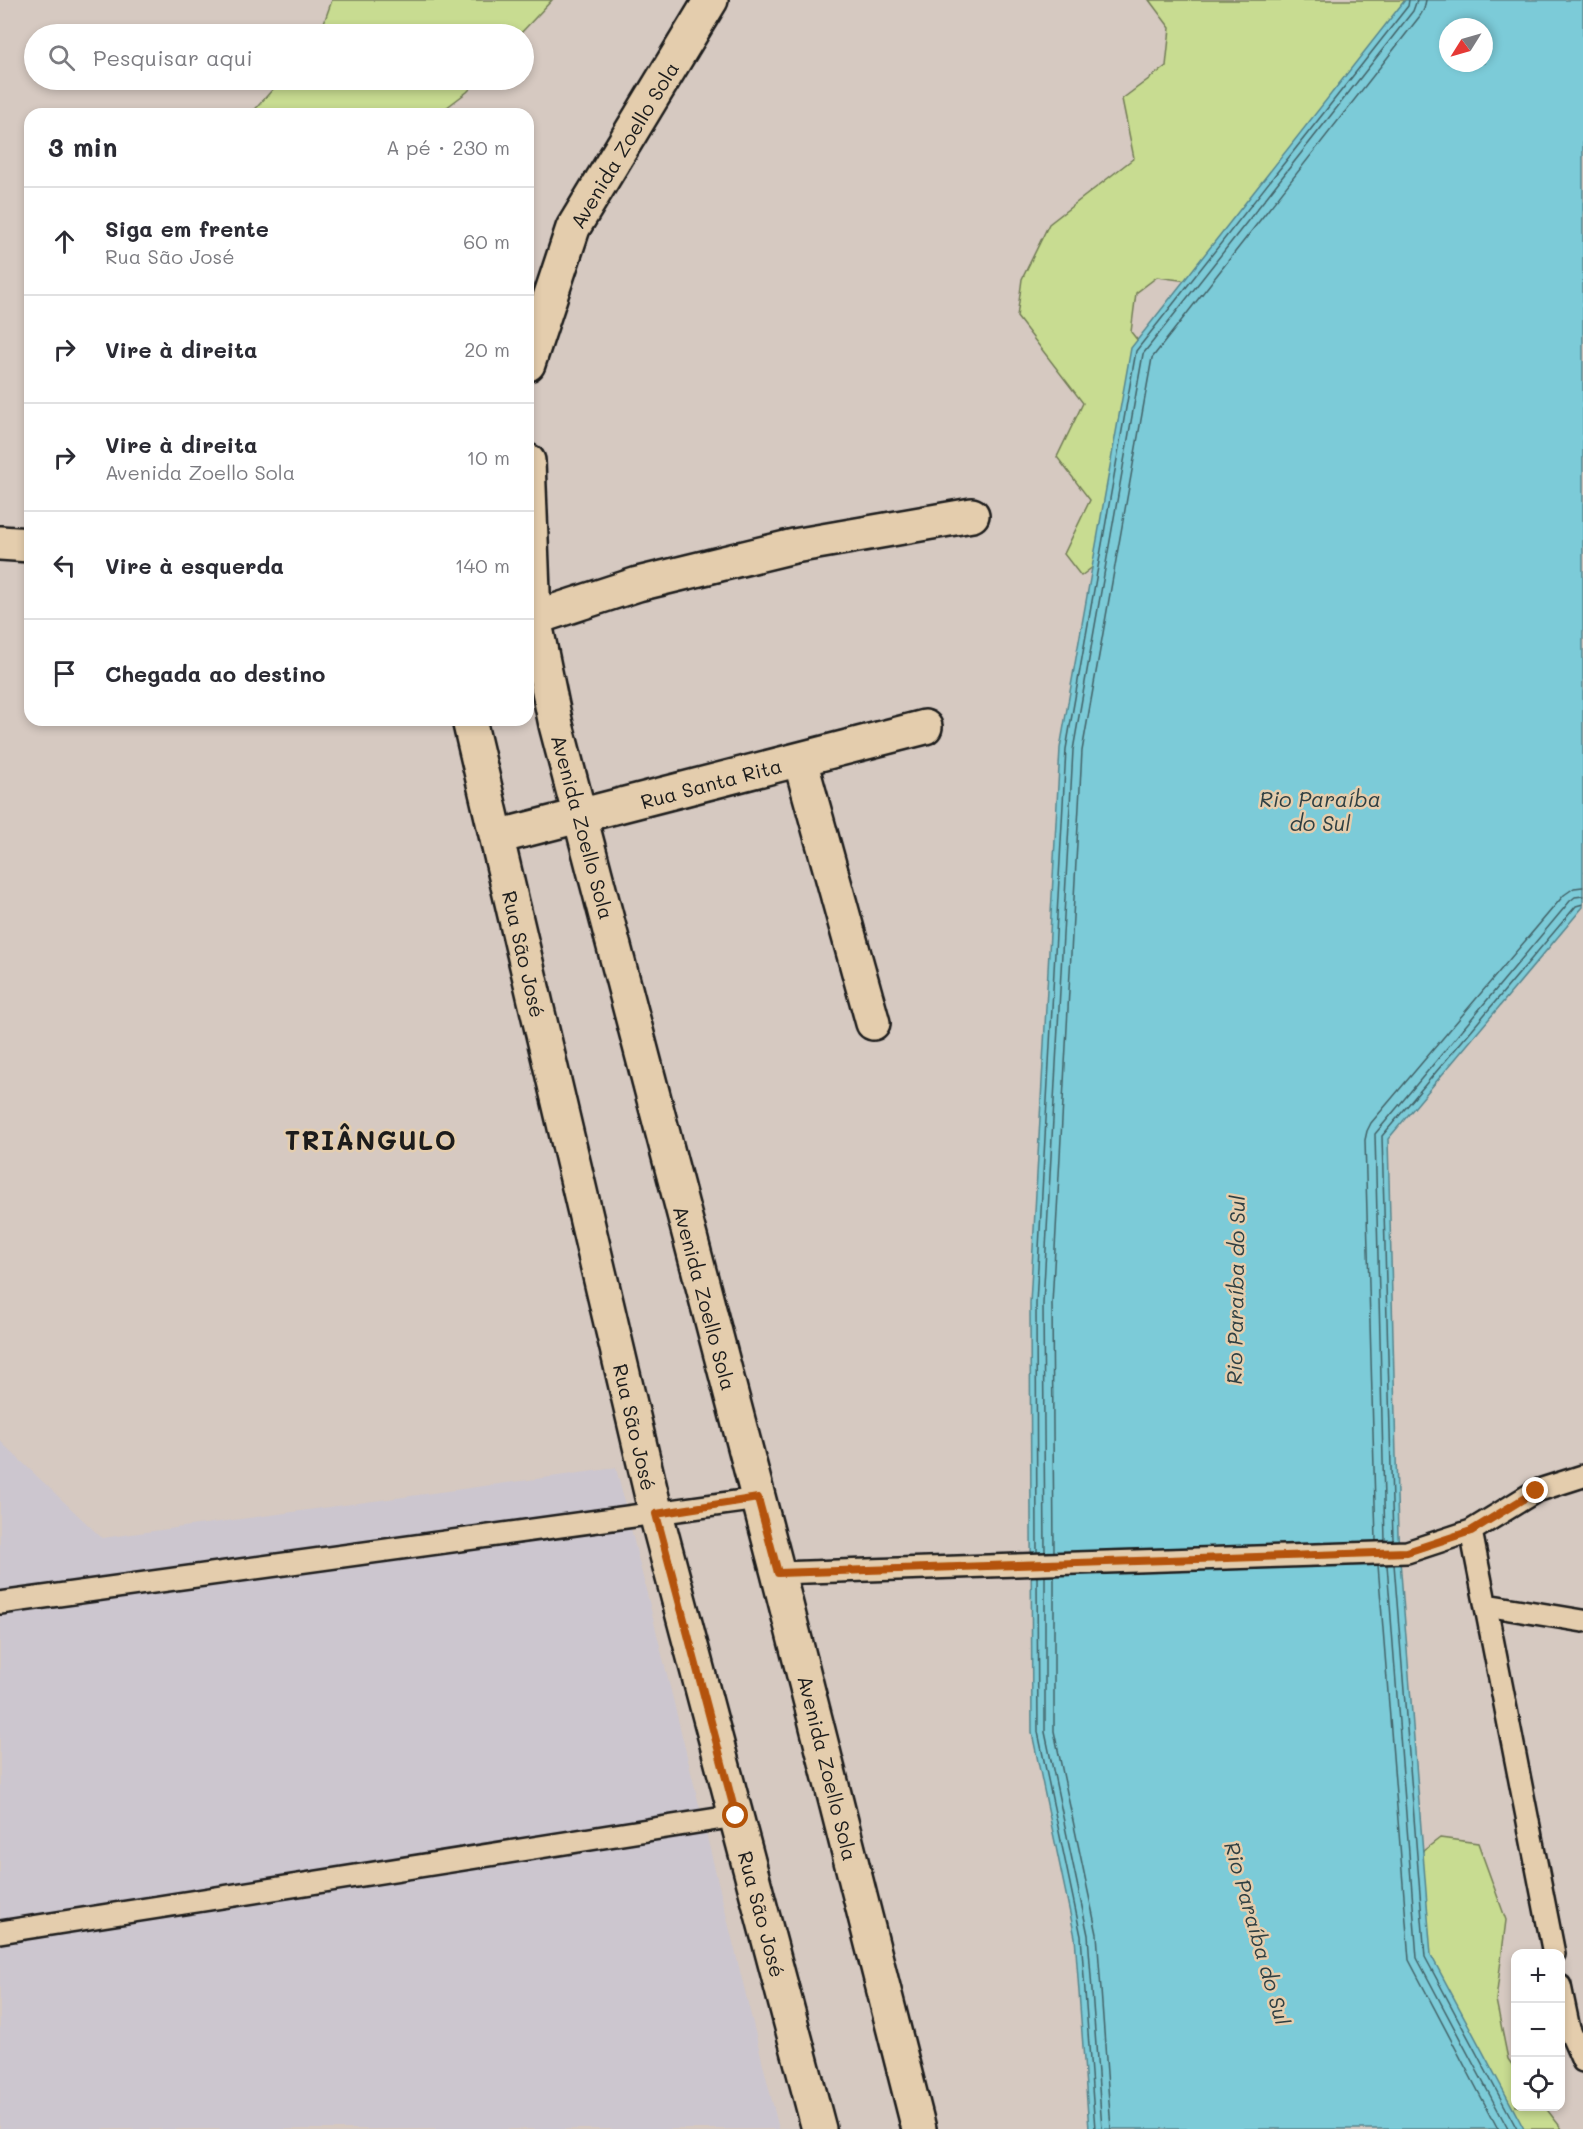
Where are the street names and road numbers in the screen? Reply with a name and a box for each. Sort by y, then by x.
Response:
street label: Avenida Zoello Sola [564,57,684,233]
street label: Avenida Zoello Sola [546,732,620,922]
street label: Rua Santa Rita [637,752,785,814]
street label: Rua São José [497,888,551,1020]
street label: Avenida Zoello Sola [668,1203,742,1393]
street label: Rua São José [608,1361,662,1493]
street label: Avenida Zoello Sola [792,1673,864,1863]
street label: Rua São José [733,1848,791,1980]

